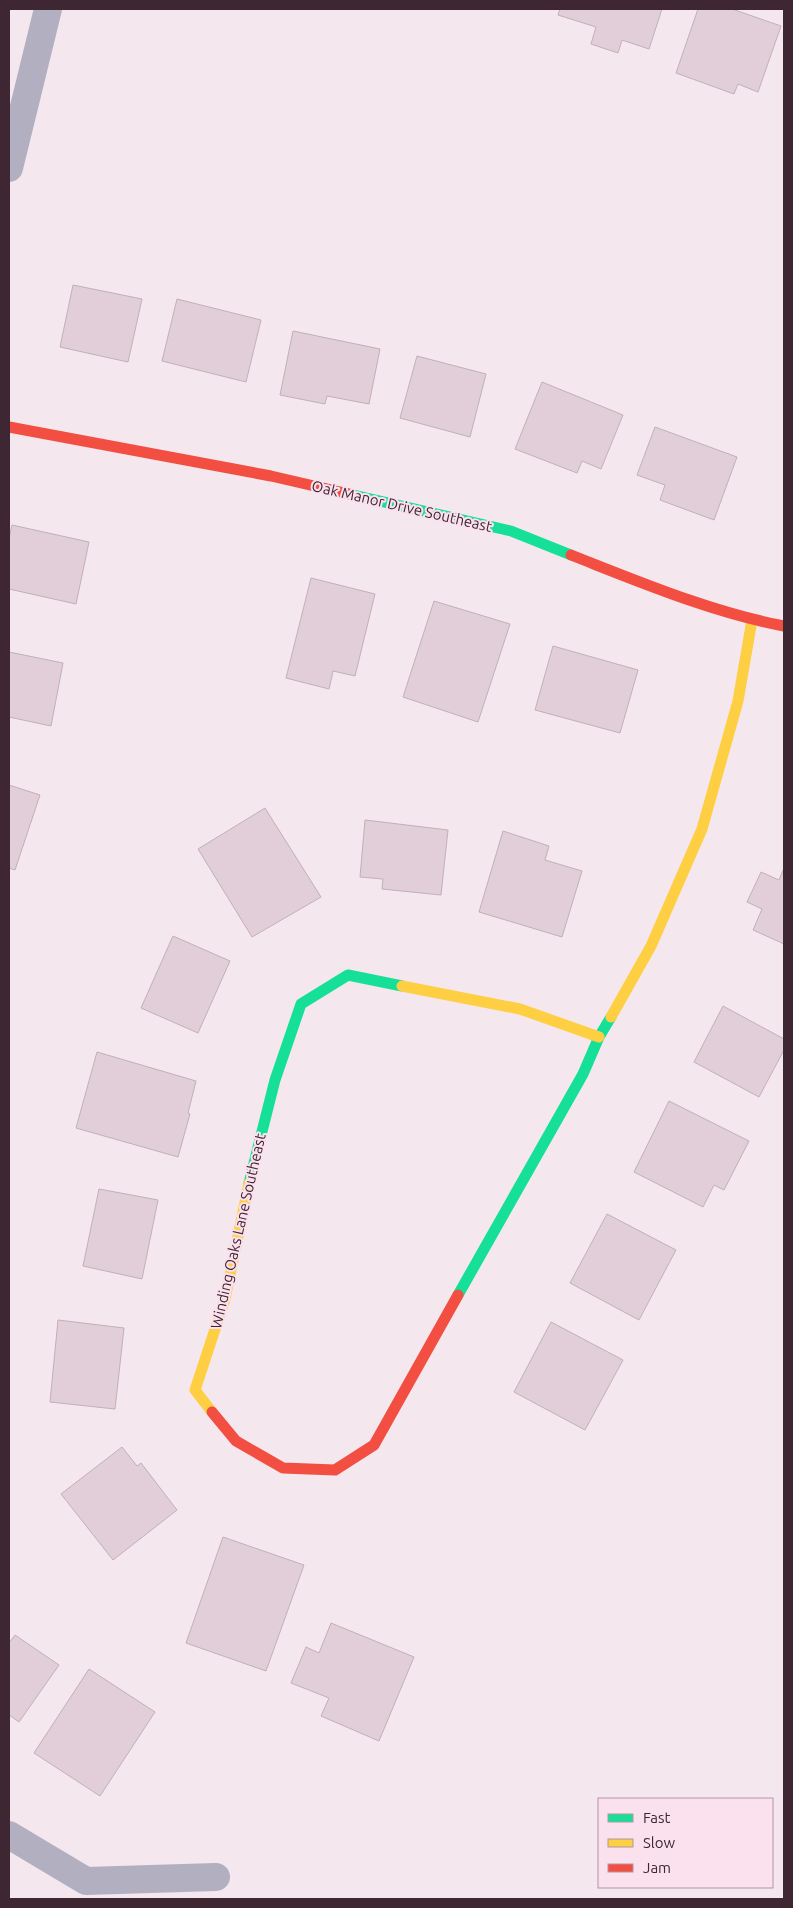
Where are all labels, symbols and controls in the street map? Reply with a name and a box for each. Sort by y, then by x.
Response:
street label: Oak Manor Drive Southeast [310,477,494,535]
street label: Winding Oaks Lane Southeast [207,1132,269,1330]
legend [598,1798,773,1888]
text: Fast [643,1809,671,1826]
text: Slow [643,1834,676,1851]
text: Jam [643,1859,671,1876]

